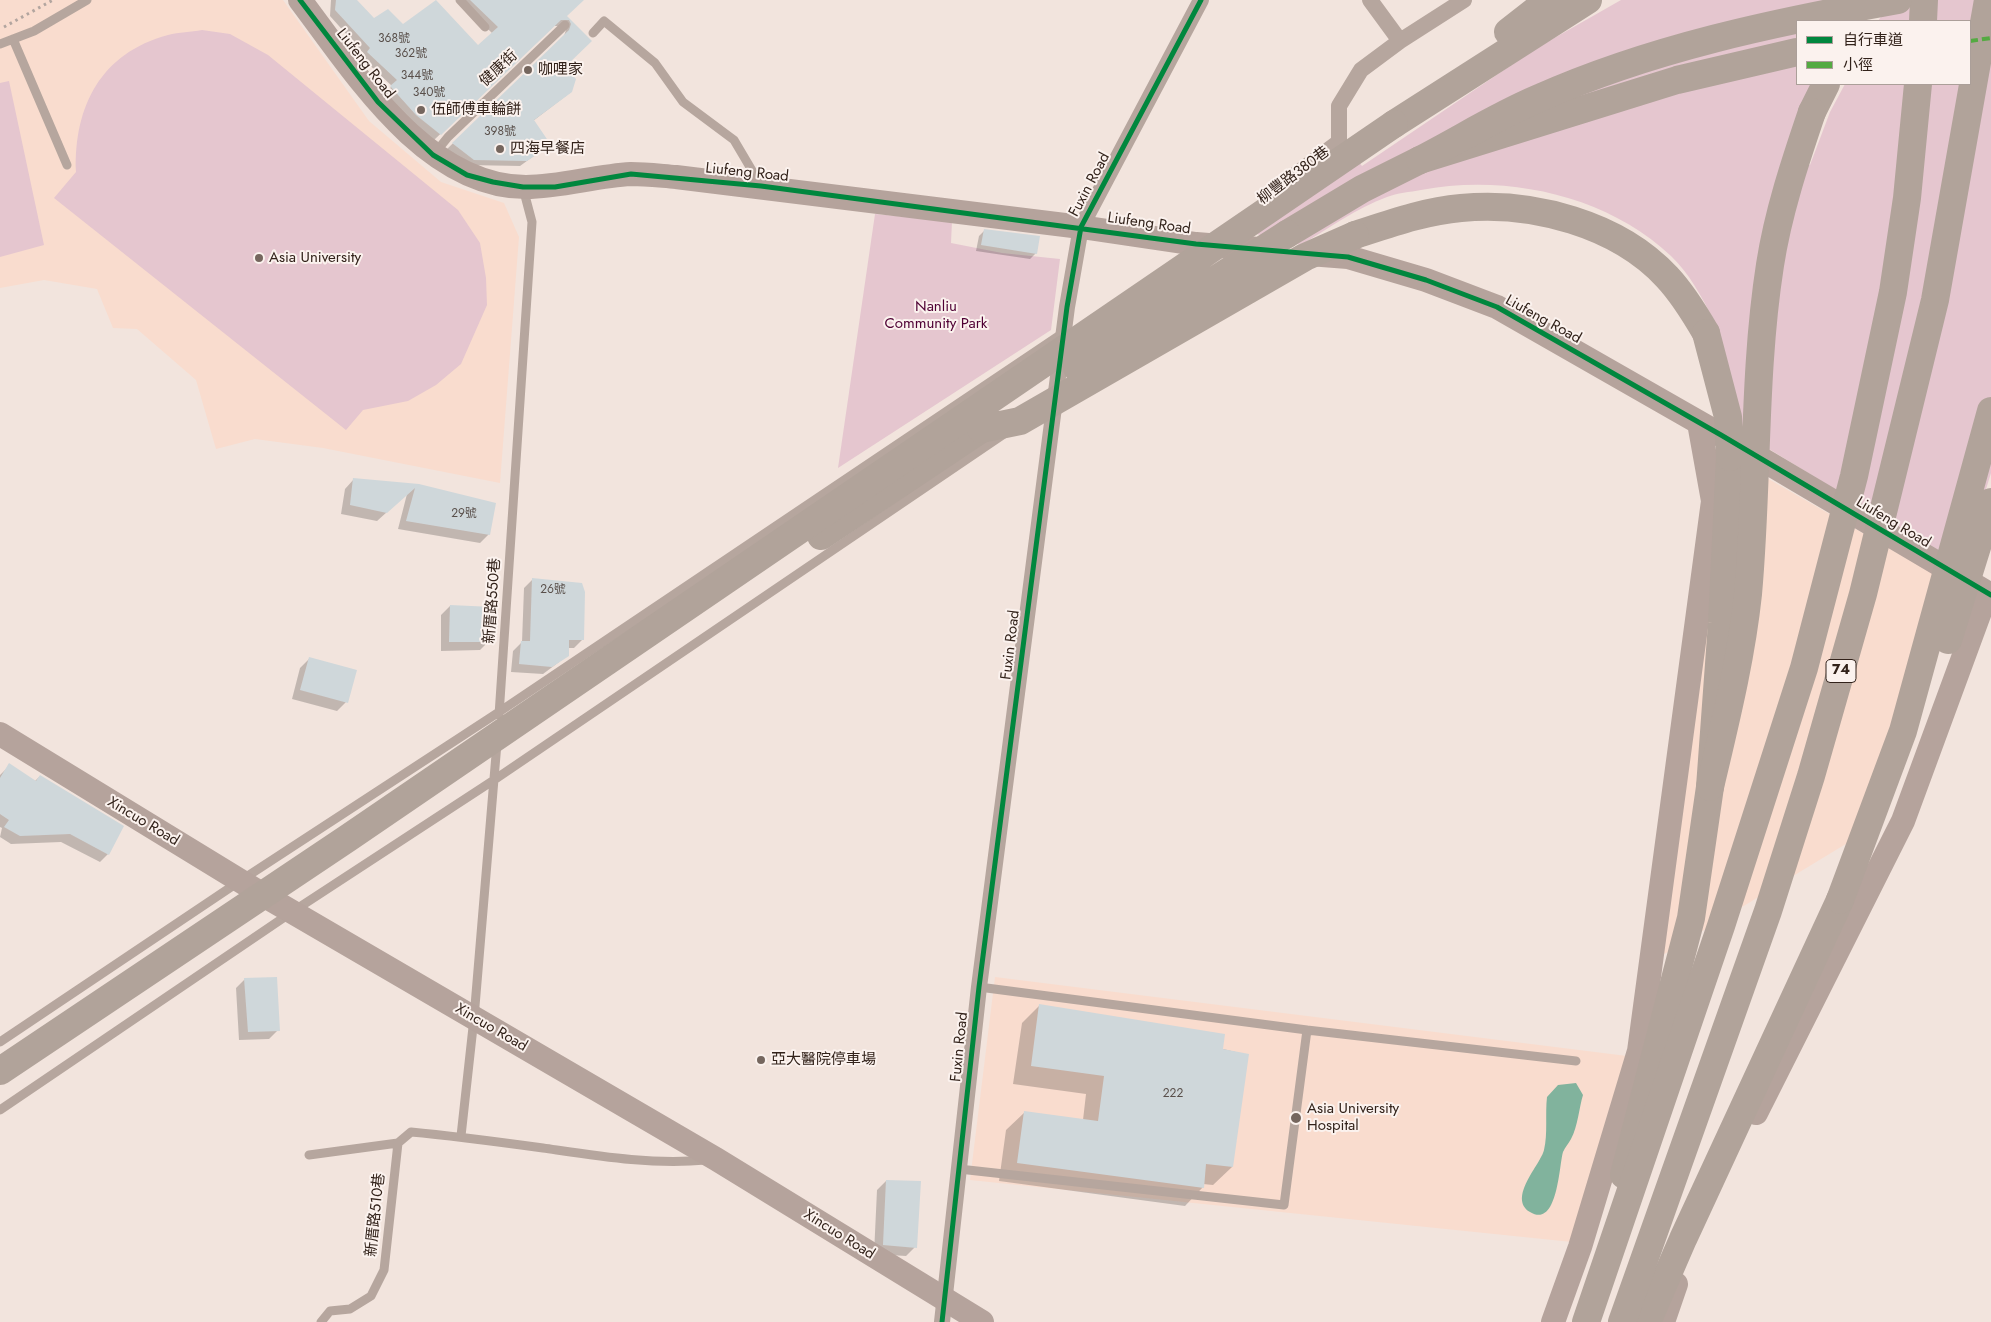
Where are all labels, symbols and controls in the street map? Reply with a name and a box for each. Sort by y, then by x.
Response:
legend [1796,20,1971,85]
street label: Liufeng Road [332,25,398,103]
text: 自行車道 [1843,29,1903,51]
house number: 368號 [378,32,410,46]
house number: 362號 [395,47,427,61]
street label: 健康街 [476,47,522,91]
text: 小徑 [1843,54,1873,76]
place label: 咖哩家 [538,61,583,79]
marker: 咖哩家 [522,64,534,76]
house number: 344號 [401,69,433,83]
house number: 340號 [413,86,445,100]
place label: 伍師傅車輪餅 [431,101,521,119]
marker: 伍師傅車輪餅 [415,104,427,116]
house number: 398號 [484,125,516,139]
place label: 四海早餐店 [510,140,585,158]
marker: 四海早餐店 [494,143,506,155]
street label: 柳豐路380巷 [1254,143,1334,209]
street label: Fuxin Road [1066,150,1114,220]
street label: Liufeng Road [704,160,790,186]
street label: Liufeng Road [1106,209,1192,239]
place label: Asia University [269,249,361,267]
marker: Asia University [253,252,265,264]
street label: Liufeng Road [1502,292,1584,348]
park label: Nanliu Community Park [885,298,987,333]
street label: Liufeng Road [1852,494,1934,552]
house number: 29號 [451,507,477,521]
street label: 新厝路550巷 [481,558,505,644]
house number: 26號 [540,583,566,597]
street label: Fuxin Road [998,609,1024,681]
road number: 74 [1826,659,1856,682]
street label: Xincuo Road [104,794,182,850]
street label: Xincuo Road [452,1000,530,1056]
street label: Fuxin Road [947,1011,973,1083]
place label: 亞大醫院停車場 [771,1051,876,1069]
marker: 亞大醫院停車場 [755,1054,767,1066]
house number: 222 [1163,1087,1183,1101]
place label: Asia University Hospital [1307,1100,1399,1135]
marker: Asia University Hospital [1289,1111,1303,1125]
street label: 新厝路510巷 [363,1172,389,1258]
street label: Xincuo Road [800,1206,878,1264]

